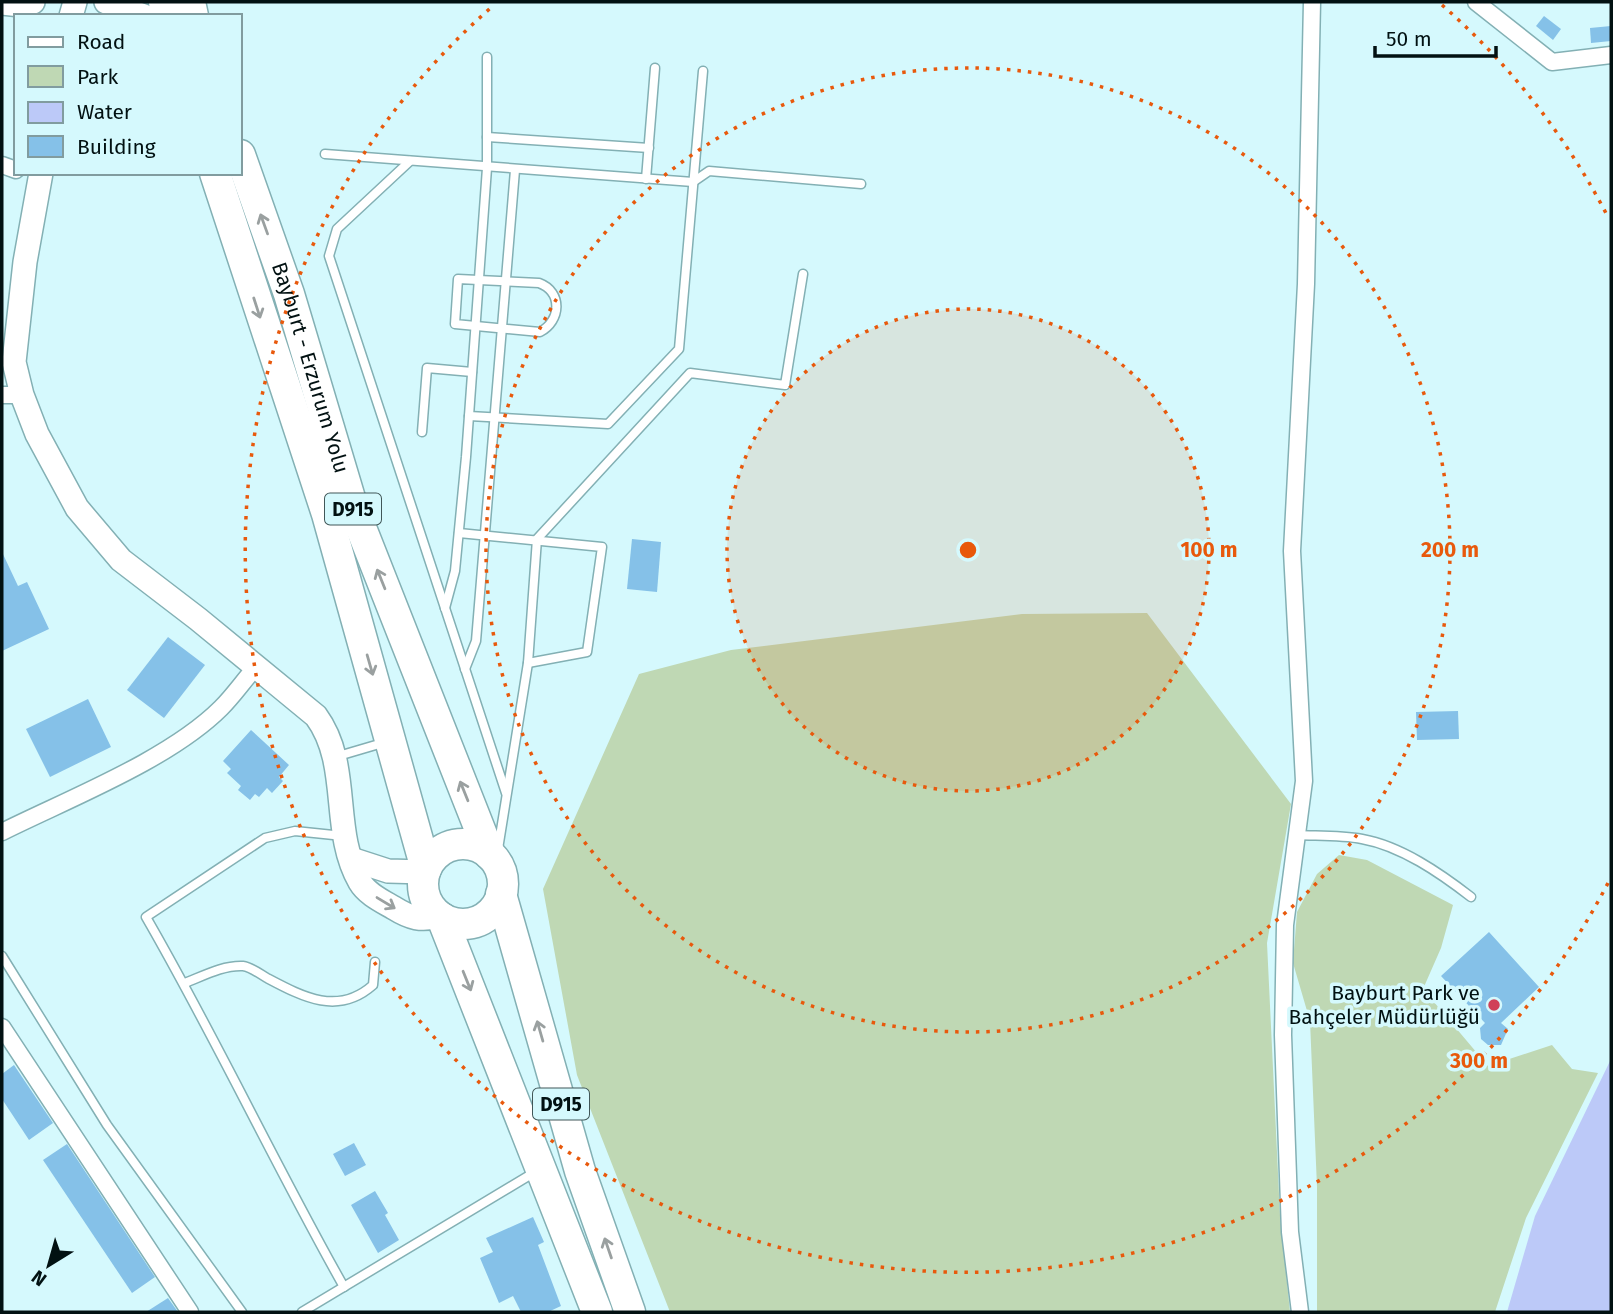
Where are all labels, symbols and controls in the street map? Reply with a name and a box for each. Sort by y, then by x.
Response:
legend [14,14,242,175]
scale bar [1375,14,1496,58]
text: 50 m [1386,26,1432,52]
text: Road [77,29,125,55]
text: Park [77,64,119,90]
text: Water [77,99,132,125]
text: Building [77,134,156,160]
one-way arrow [257,213,269,235]
street label: Bayburt - Erzurum Yolu [266,259,355,476]
one-way arrow [252,297,265,319]
road number: D915 [325,494,381,524]
text: 100 m [1180,537,1238,563]
text: 200 m [1421,537,1479,563]
centre of rings [956,538,980,562]
one-way arrow [373,569,386,591]
one-way arrow [365,654,378,676]
one-way arrow [457,781,470,802]
one-way arrow [375,897,395,911]
one-way arrow [461,970,474,992]
place label: Bayburt Park ve Bahçeler Müdürlüğü [1289,980,1480,1030]
marker: Bayburt Park ve Bahçeler Müdürlüğü [1486,997,1502,1013]
one-way arrow [533,1020,546,1042]
text: 300 m [1449,1048,1508,1074]
road number: D915 [533,1088,589,1120]
north arrow [14,1230,84,1300]
one-way arrow [600,1237,613,1259]
text: N [27,1265,51,1291]

